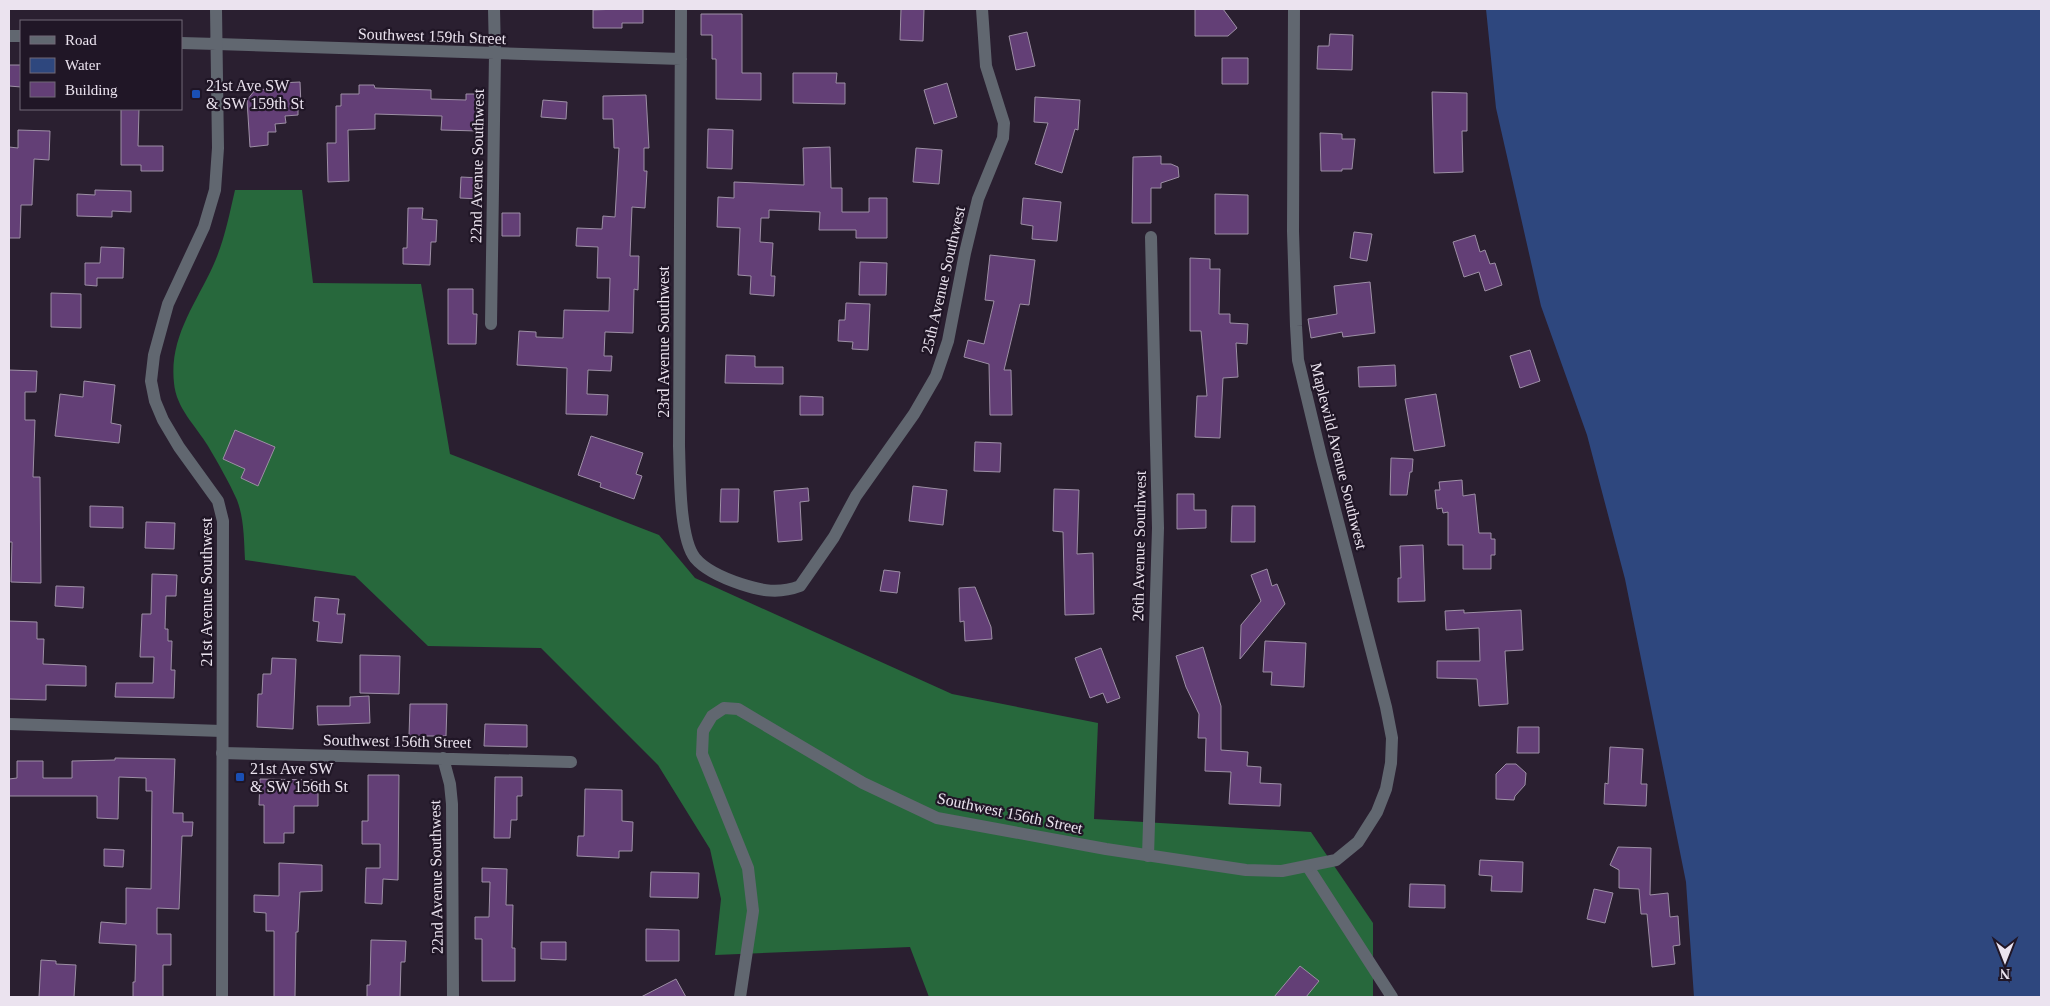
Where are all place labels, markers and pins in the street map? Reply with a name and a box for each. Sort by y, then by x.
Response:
place label: 21st Ave SW & SW 159th St [206,77,305,112]
marker: 21st Ave SW & SW 159th St [190,88,202,100]
place label: 21st Ave SW & SW 156th St [250,760,349,795]
marker: 21st Ave SW & SW 156th St [234,771,246,783]

